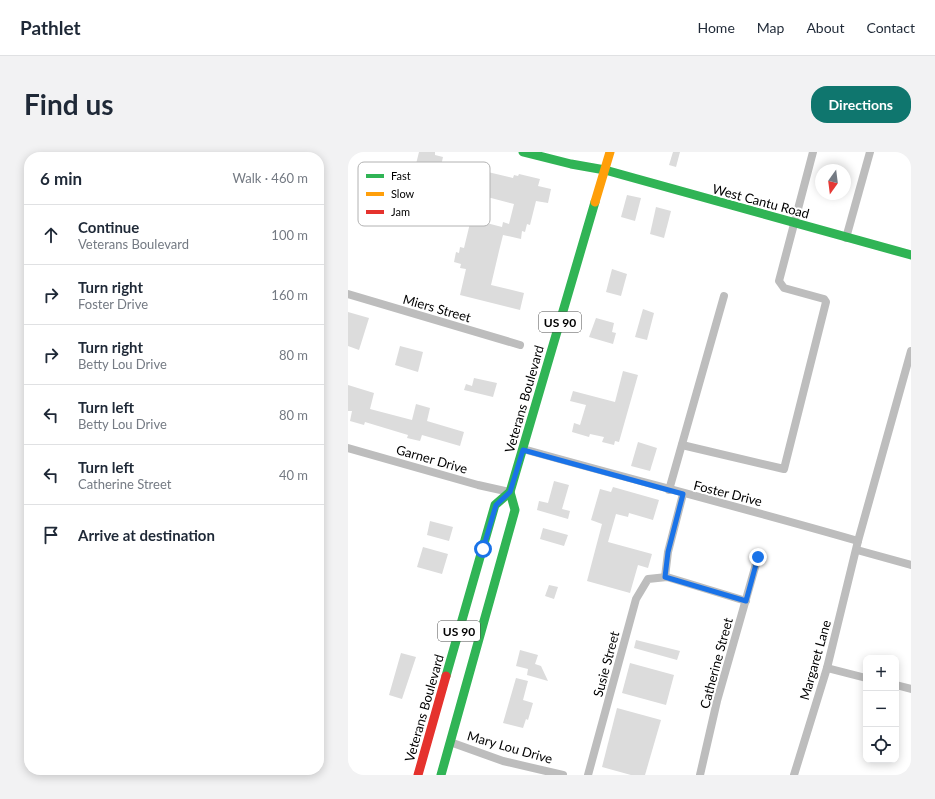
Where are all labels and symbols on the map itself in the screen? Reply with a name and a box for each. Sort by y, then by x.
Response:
legend [358,162,490,226]
north arrow [815,164,851,200]
text: Fast [391,169,411,182]
street label: West Cantu Road [711,180,811,222]
text: Slow [391,187,415,200]
text: Jam [391,205,410,218]
street label: Miers Street [401,291,473,325]
road number: US 90 [539,312,581,332]
street label: Veterans Boulevard [501,343,547,455]
street label: Garner Drive [394,441,470,477]
street label: Foster Drive [692,477,764,509]
route start [474,540,492,558]
route end [749,548,767,566]
street label: Catherine Street [696,616,736,710]
street label: Margaret Lane [796,618,834,702]
road number: US 90 [438,621,480,641]
street label: Susie Street [590,629,623,699]
street label: Veterans Boulevard [401,652,447,764]
street label: Mary Lou Drive [466,727,555,767]

